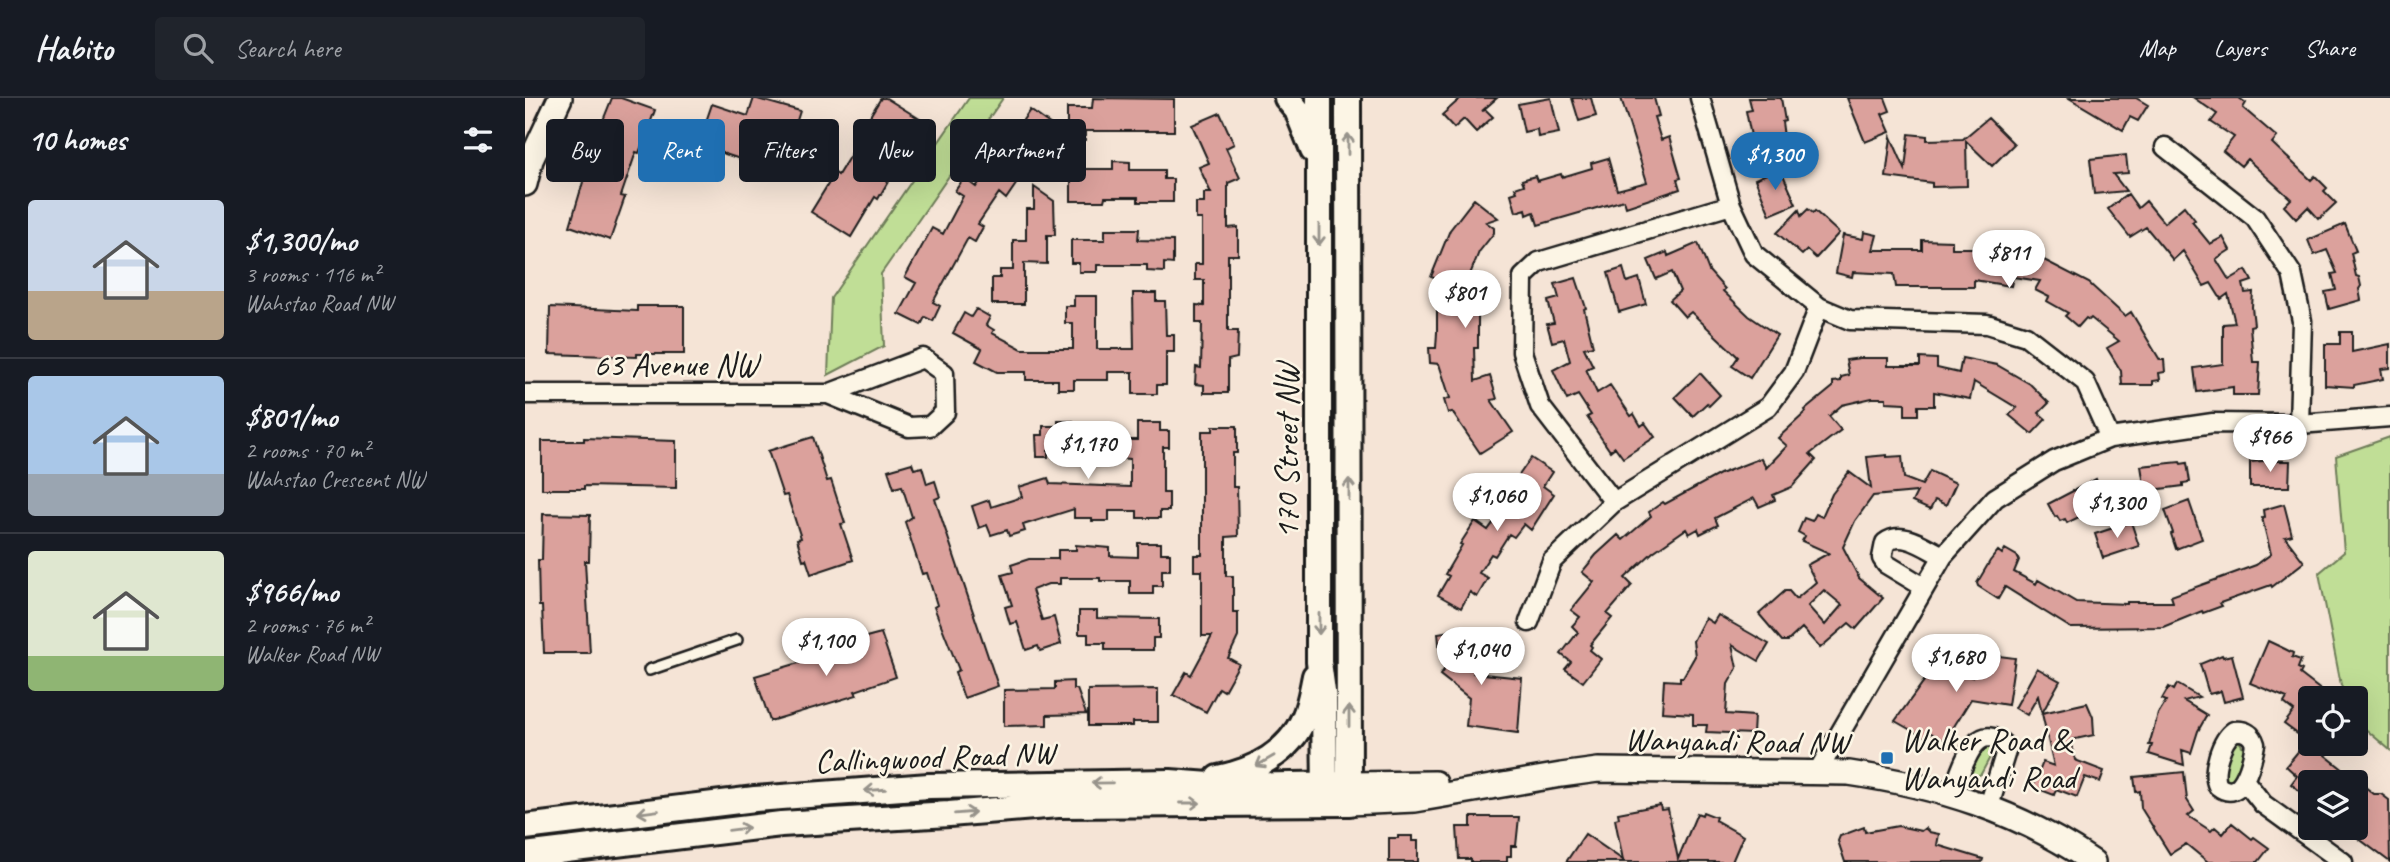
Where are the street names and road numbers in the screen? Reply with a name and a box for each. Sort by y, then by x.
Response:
street label: 63 Avenue NW [593,344,762,386]
street label: 170 Street NW [1266,360,1308,539]
street label: Wanyandi Road NW [1624,718,1854,764]
street label: Callingwood Road NW [814,732,1060,782]

